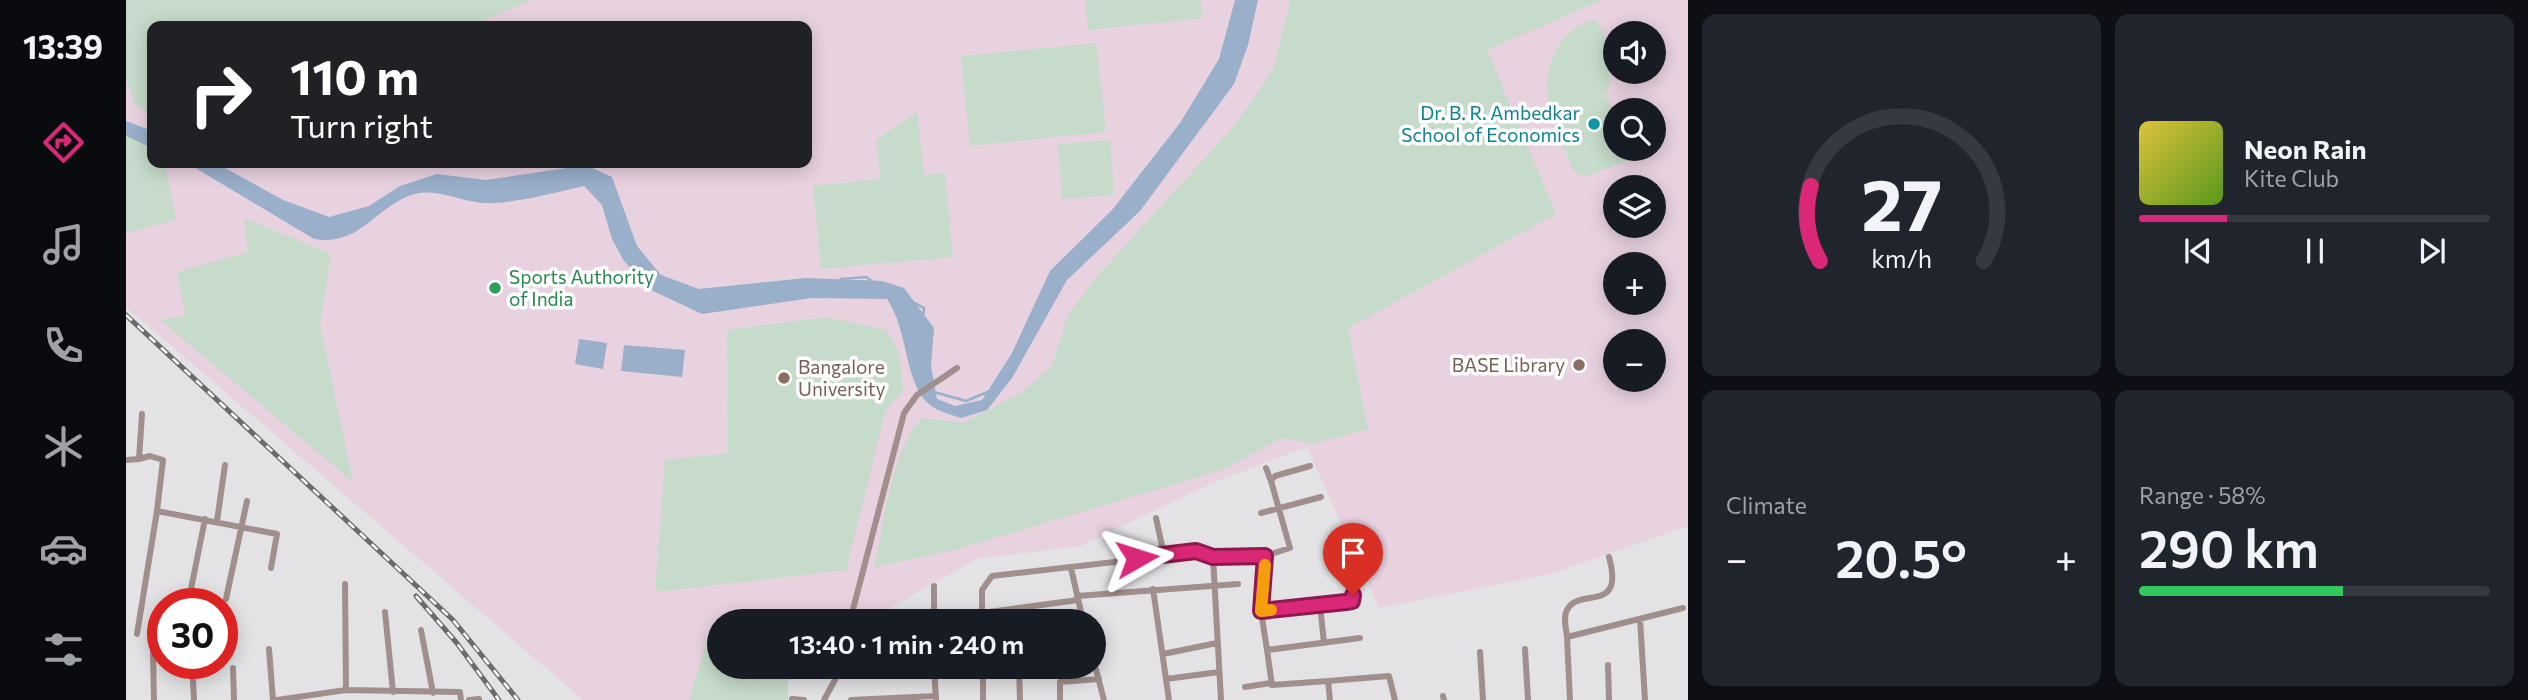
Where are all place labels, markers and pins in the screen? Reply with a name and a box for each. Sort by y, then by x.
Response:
place label: Dr. B. R. Ambedkar School of Economics [1401,101,1580,146]
marker: Dr. B. R. Ambedkar School of Economics [1586,116,1602,132]
place label: Sports Authority of India [509,265,654,310]
marker: Sports Authority of India [487,280,503,296]
place label: BASE Library [1452,353,1565,376]
place label: Bangalore University [798,355,886,400]
marker: BASE Library [1571,357,1587,373]
marker: Bangalore University [776,370,792,386]
pin [1323,523,1383,595]

